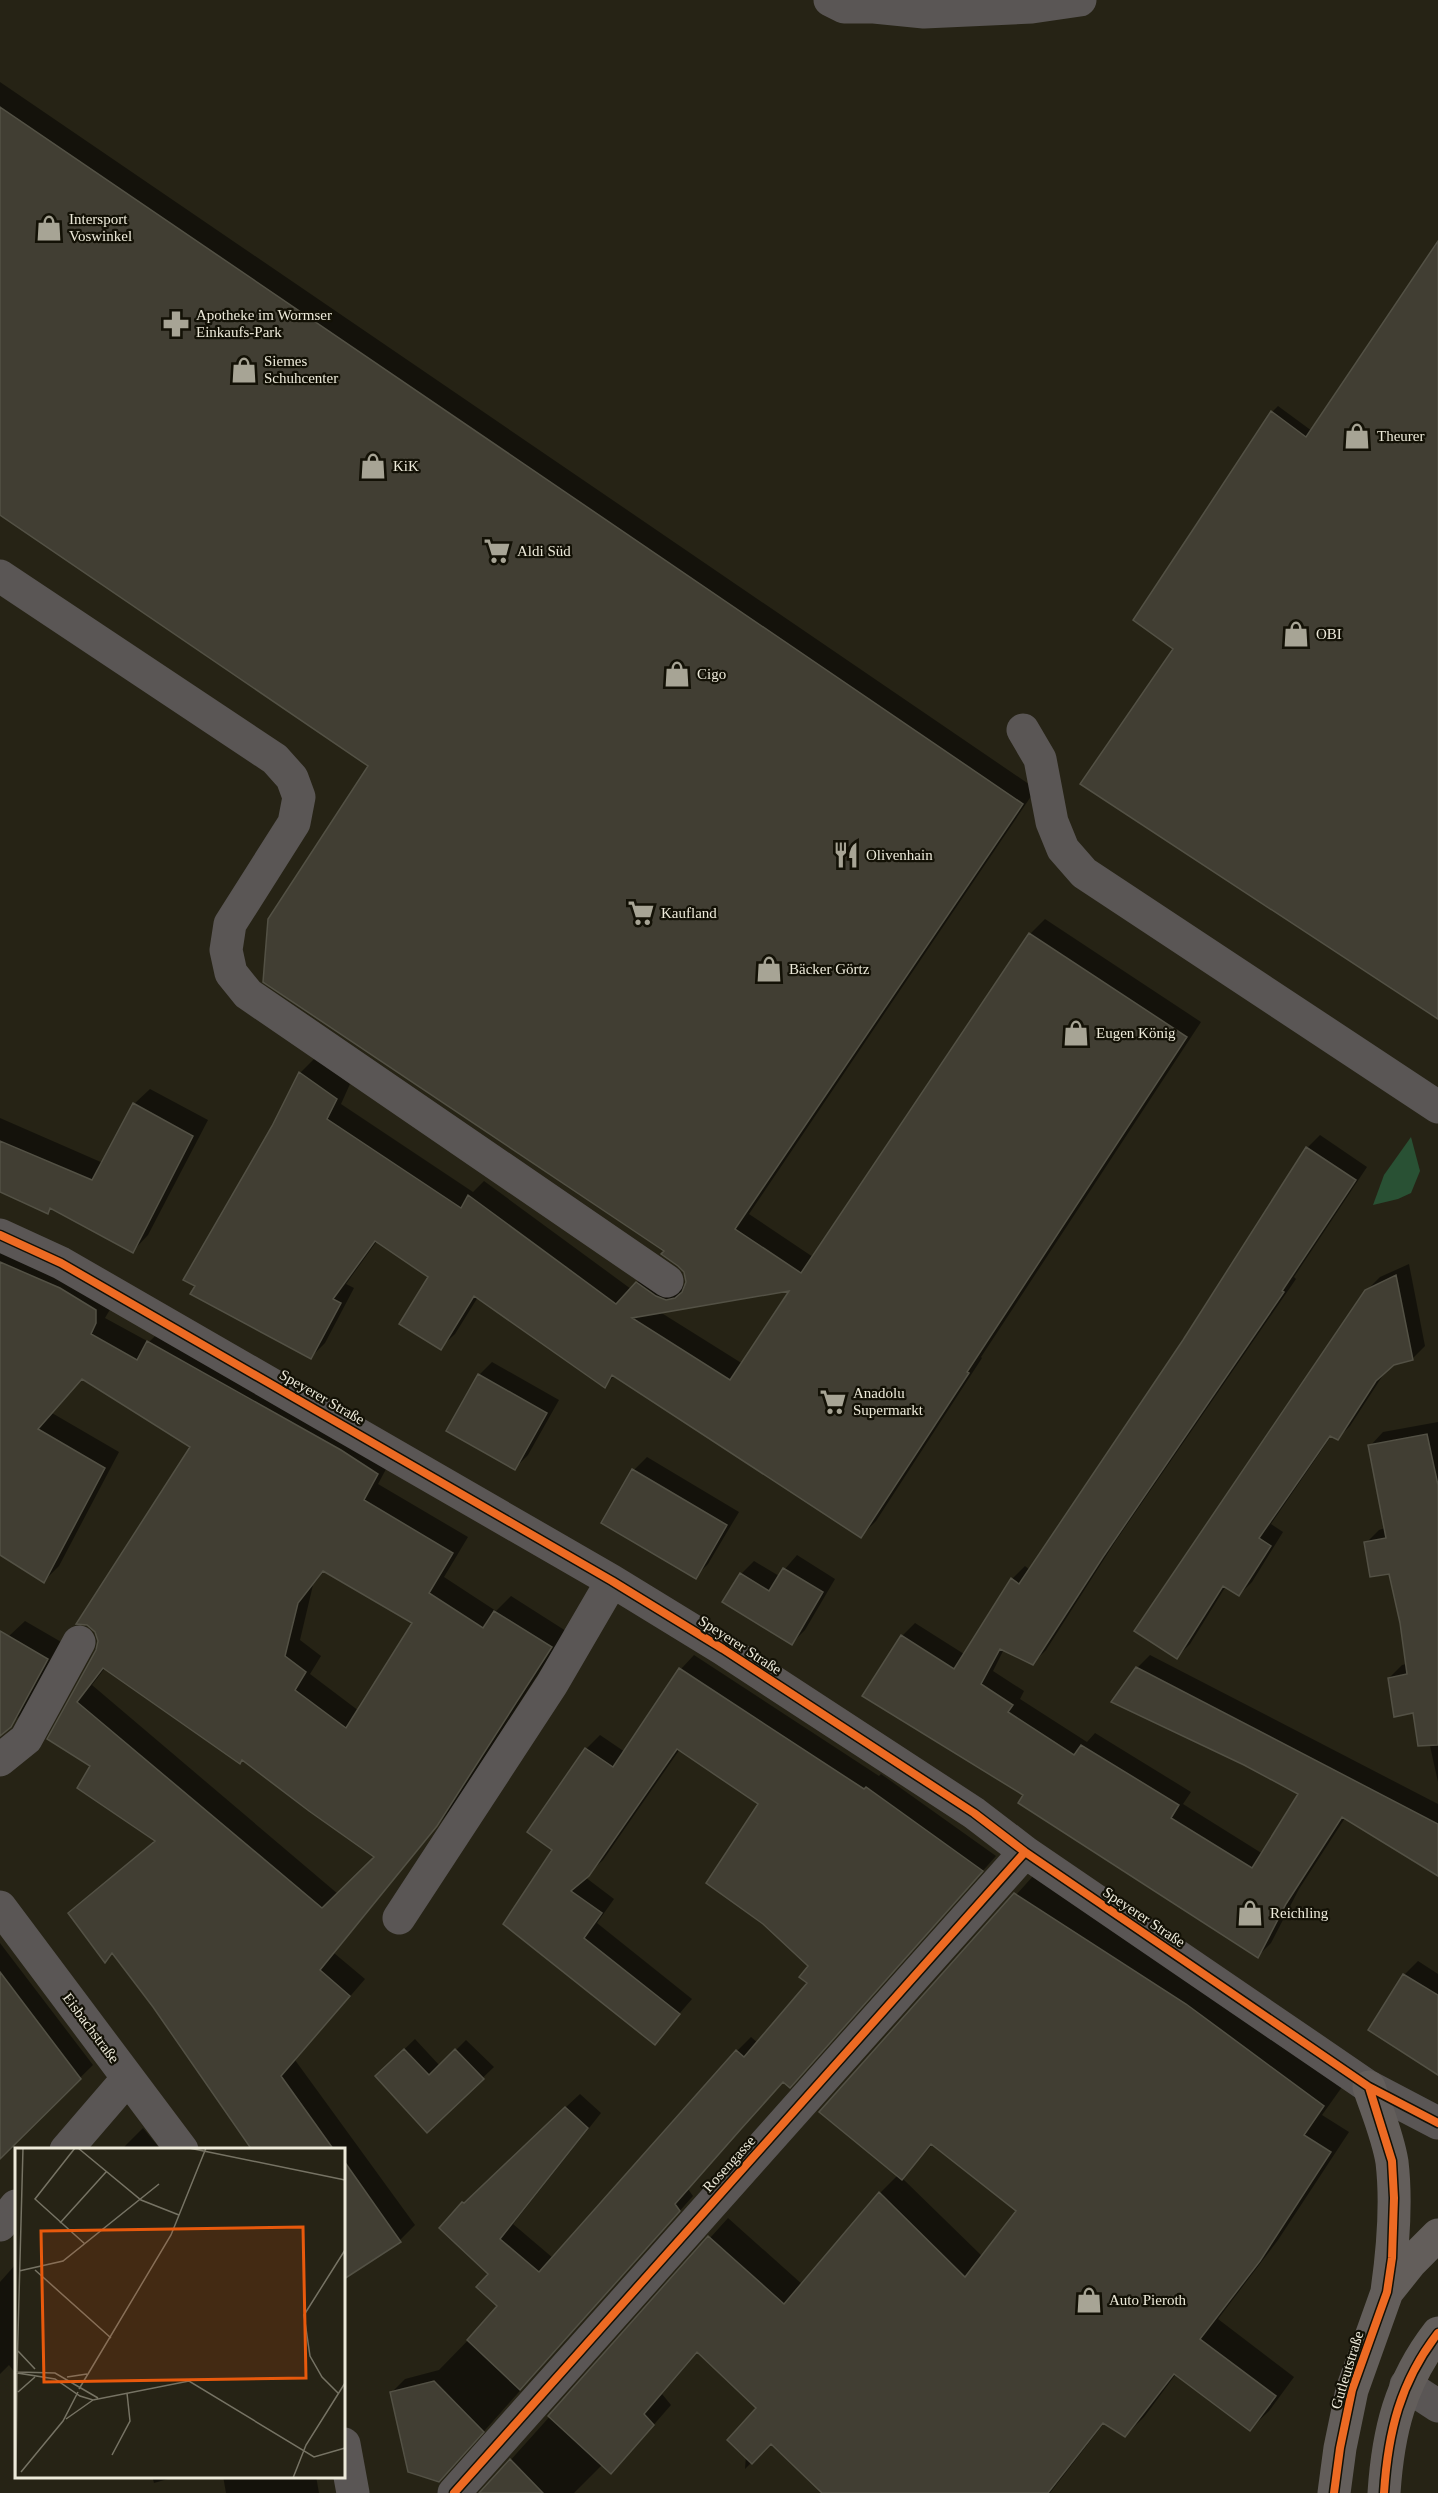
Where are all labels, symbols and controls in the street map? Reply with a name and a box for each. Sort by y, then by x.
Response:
place label: Intersport Voswinkel [69,211,132,244]
shop icon: Intersport Voswinkel [34,213,64,243]
place label: Apotheke im Wormser Einkaufs-Park [196,307,332,340]
pharmacy icon: Apotheke im Wormser Einkaufs-Park [161,309,191,339]
place label: Siemes Schuhcenter [264,353,338,386]
shop icon: Siemes Schuhcenter [229,355,259,385]
shop icon: Theurer [1342,421,1372,451]
place label: Theurer [1377,428,1424,444]
shop icon: KiK [358,451,388,481]
place label: KiK [393,458,419,474]
supermarket icon: Aldi Süd [482,536,512,566]
place label: Aldi Süd [517,543,571,559]
shop icon: OBI [1281,619,1311,649]
place label: OBI [1316,626,1342,642]
shop icon: Cigo [662,659,692,689]
place label: Cigo [697,666,726,682]
restaurant icon: Olivenhain [831,840,861,870]
place label: Olivenhain [866,847,933,863]
supermarket icon: Kaufland [626,898,656,928]
place label: Kaufland [661,905,717,921]
shop icon: Bäcker Görtz [754,954,784,984]
place label: Bäcker Görtz [789,961,870,977]
shop icon: Eugen König [1061,1018,1091,1048]
place label: Eugen König [1096,1025,1176,1041]
street label: Speyerer Straße [277,1366,368,1428]
place label: Anadolu Supermarkt [853,1385,924,1418]
supermarket icon: Anadolu Supermarkt [818,1387,848,1417]
street label: Speyerer Straße [696,1612,785,1678]
street label: Speyerer Straße [1100,1884,1188,1950]
shop icon: Reichling [1235,1898,1265,1928]
place label: Reichling [1270,1905,1329,1921]
street label: Eisbachstraße [60,1990,123,2066]
street label: Rosengasse [700,2132,759,2195]
inset map [15,2148,345,2478]
shop icon: Auto Pieroth [1074,2285,1104,2315]
place label: Auto Pieroth [1109,2292,1187,2308]
street label: Gutleutstraße [1328,2329,1367,2411]

